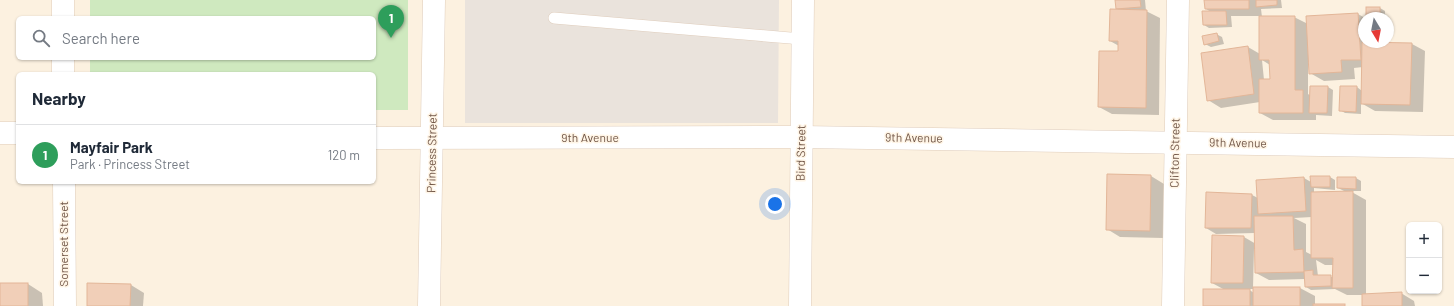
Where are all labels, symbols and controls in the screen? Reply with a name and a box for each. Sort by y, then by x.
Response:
pin: 1 [378,5,404,38]
north arrow [1358,12,1394,48]
search box [16,16,376,60]
icon: search [30,27,52,49]
text: Search here [62,29,140,47]
text: Nearby [32,88,86,108]
street label: Princess Street [423,113,439,193]
street label: Clifton Street [1166,118,1182,188]
street label: Bird Street [793,125,807,181]
street label: 9th Avenue [885,129,943,145]
street label: 9th Avenue [561,130,619,144]
street label: 9th Avenue [1209,134,1267,150]
text: Mayfair Park [70,138,153,156]
text: 1 [43,147,47,163]
text: 120 m [328,147,360,163]
text: Park · Princess Street [70,156,190,172]
your location [765,194,785,214]
street label: Somerset Street [56,201,70,287]
map controls [1406,222,1442,294]
button: + [1406,222,1442,258]
button: − [1406,258,1442,294]

